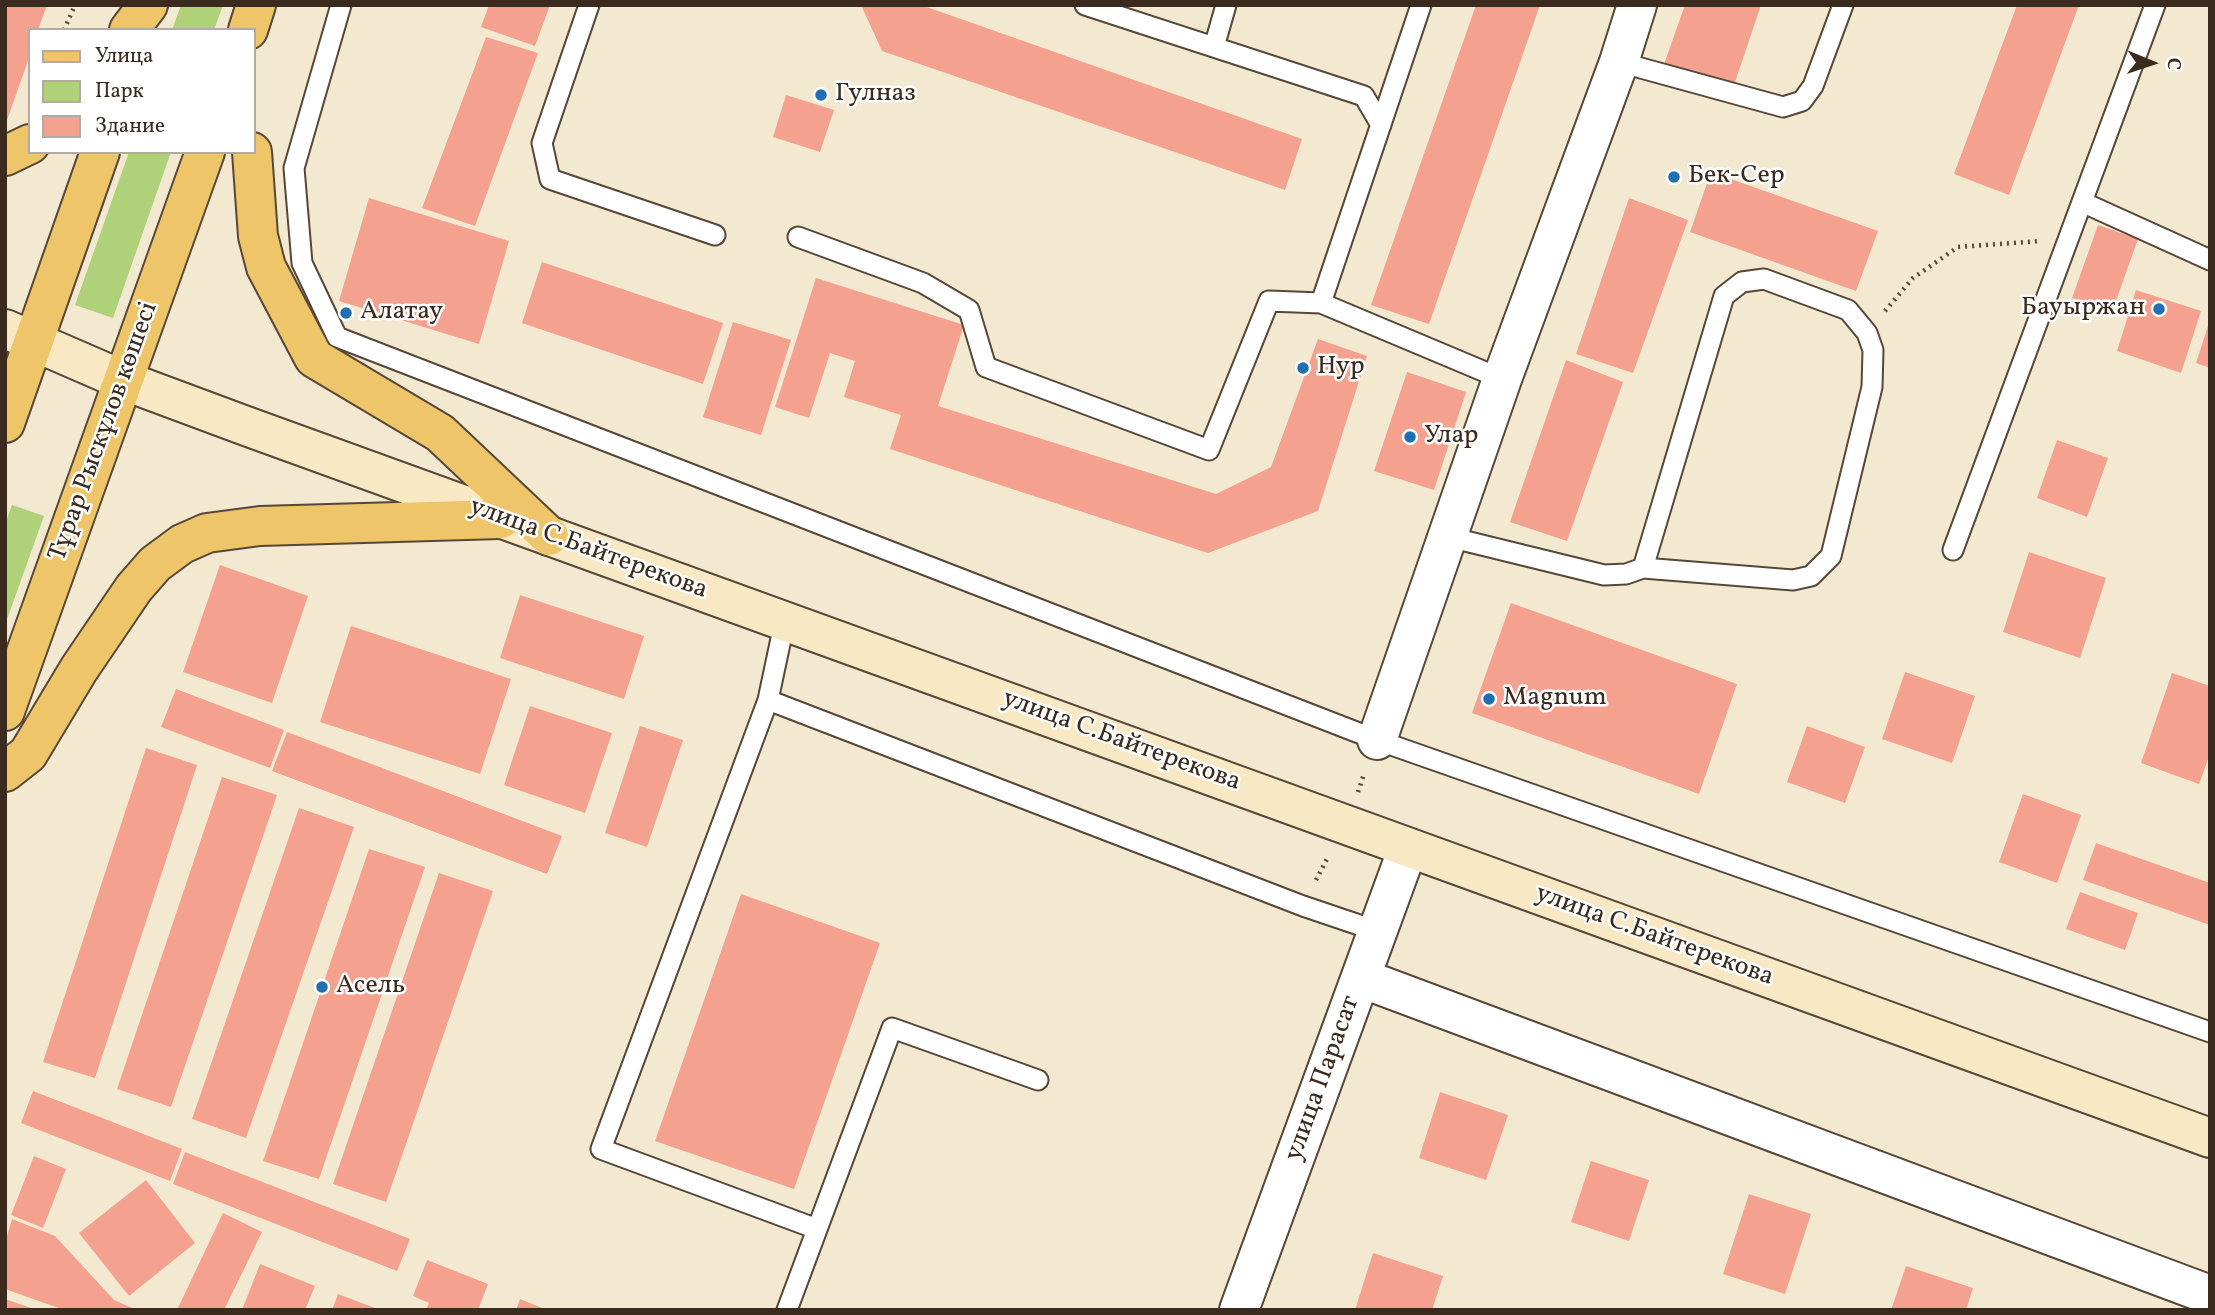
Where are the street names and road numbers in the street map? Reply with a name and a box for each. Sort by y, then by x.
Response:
street label: Тұрар Рыскұлов көшесі [44,298,166,566]
street label: улица С.Байтерекова [465,492,711,608]
street label: улица С.Байтерекова [998,684,1244,800]
street label: улица С.Байтерекова [1531,879,1777,995]
street label: улица Парасат [1280,992,1368,1166]

